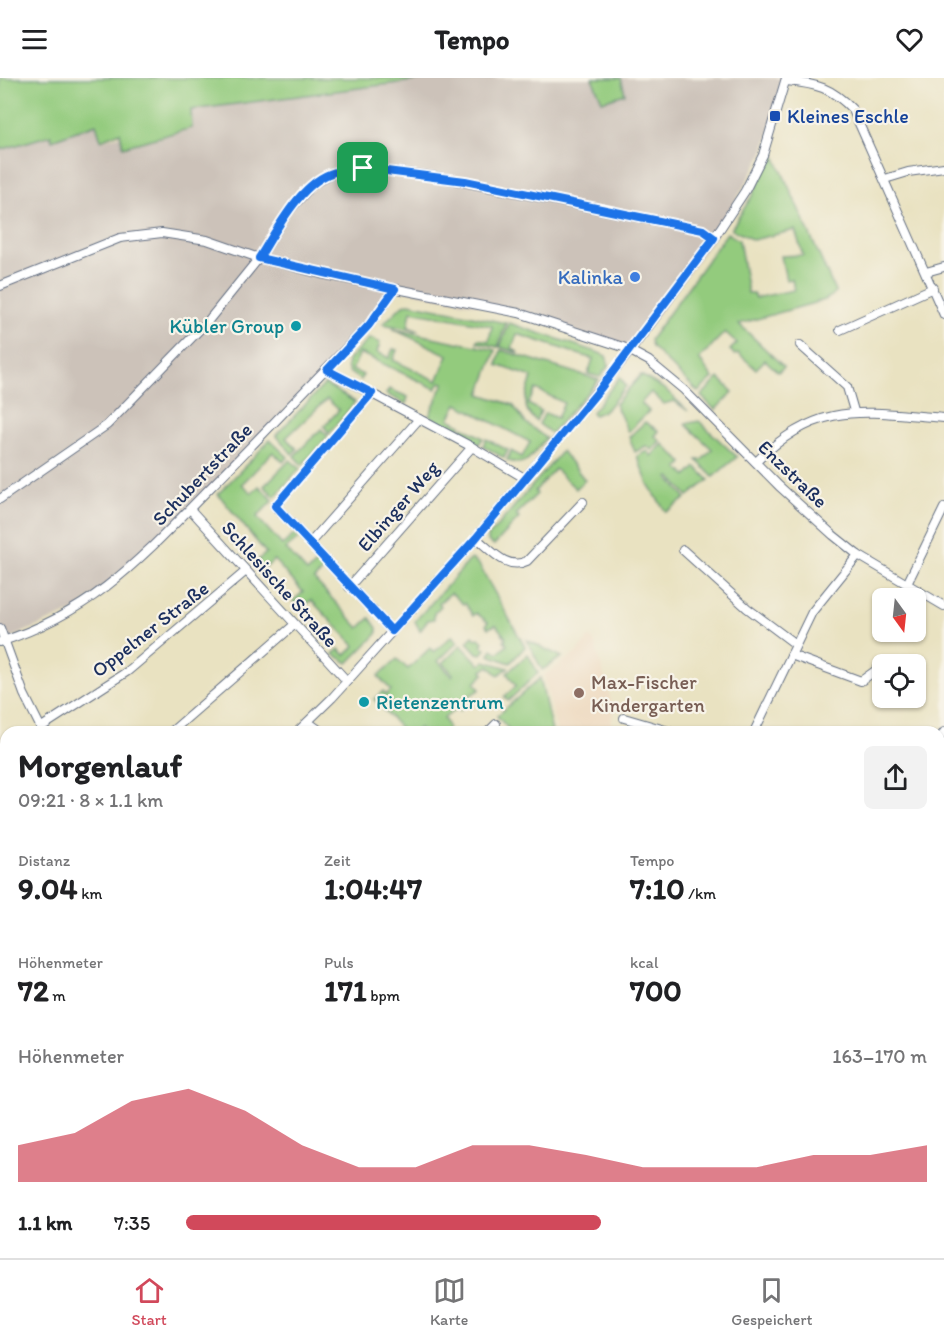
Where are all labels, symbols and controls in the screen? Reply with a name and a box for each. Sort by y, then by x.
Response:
icon: menu [18,23,51,56]
text: Tempo [434,23,510,56]
icon: heart [893,23,926,56]
place label: Kleines Eschle [787,104,909,128]
marker: Kleines Eschle [768,109,782,123]
pin [337,142,388,193]
icon: arrive [346,151,379,184]
place label: Kalinka [558,265,624,289]
marker: Kalinka [628,270,642,284]
place label: Kübler Group [170,314,284,338]
marker: Kübler Group [289,319,303,333]
street label: Schubertstraße [147,418,257,530]
street label: Enzstraße [753,435,833,513]
street label: Elbinger Weg [352,455,444,556]
street label: Schlesische Straße [217,516,343,652]
street label: Oppelner Straße [87,576,213,682]
north arrow [872,588,926,642]
map controls [872,588,926,708]
button: locate [872,654,926,708]
place label: Max-Fischer Kindergarten [591,670,705,717]
marker: Max-Fischer Kindergarten [572,686,586,700]
place label: Rietenzentrum [376,690,504,714]
marker: Rietenzentrum [357,695,371,709]
text: Morgenlauf [18,746,182,785]
button: share [864,746,927,809]
text: 09:21 · 8 × 1.1 km [18,788,163,812]
text: Distanz [18,851,70,870]
text: Zeit [324,851,351,870]
text: Tempo [630,851,675,870]
text: 9.04 [18,870,78,907]
text: 1:04:47 [324,870,422,907]
text: 7:10 [630,870,685,907]
text: km [78,884,102,903]
text: /km [685,884,716,903]
text: Höhenmeter [18,953,103,972]
text: Puls [324,953,354,972]
text: kcal [630,953,658,972]
text: 72 [18,972,49,1009]
text: 171 [324,972,367,1009]
text: 700 [630,972,682,1009]
text: m [49,986,66,1005]
text: bpm [367,986,400,1005]
text: Höhenmeter [18,1044,124,1068]
text: 163–170 m [832,1044,927,1068]
text: 1.1 km [18,1211,72,1235]
text: 7:35 [114,1211,150,1235]
tab: Start [131,1274,167,1329]
tab: Karte [430,1274,468,1329]
tab: Gespeichert [731,1274,813,1329]

